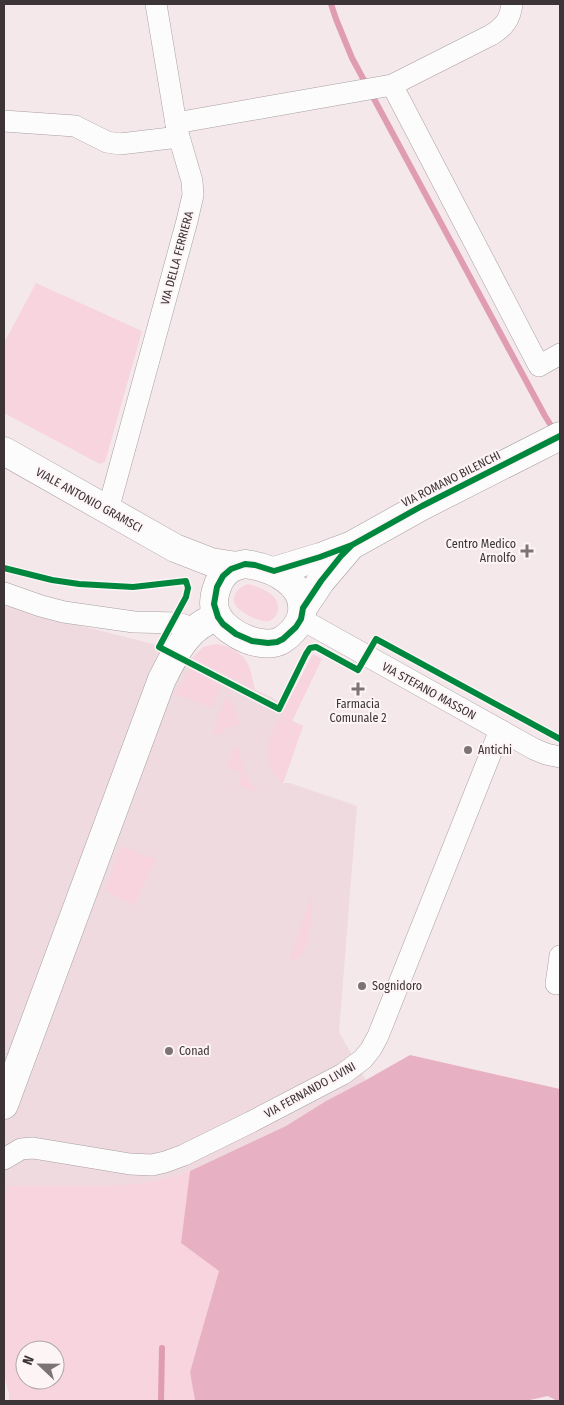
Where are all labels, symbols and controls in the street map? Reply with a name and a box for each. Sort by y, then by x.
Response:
street label: VIA DELLA FERRIERA [158,209,196,306]
street label: VIA ROMANO BILENCHI [399,448,503,510]
street label: VIALE ANTONIO GRAMSCI [33,465,145,535]
place label: Centro Medico Arnolfo [446,537,516,565]
marker: Centro Medico Arnolfo [520,544,534,558]
street label: VIA STEFANO MASSON [380,659,478,723]
marker: Farmacia Comunale 2 [352,683,364,695]
place label: Farmacia Comunale 2 [330,697,386,725]
place label: Antichi [478,743,512,757]
marker: Antichi [462,744,474,756]
place label: Sognidoro [372,979,422,993]
marker: Sognidoro [356,980,368,992]
place label: Conad [179,1044,210,1058]
marker: Conad [163,1045,175,1057]
street label: VIA FERNANDO LIVINI [262,1059,358,1121]
north arrow [15,1340,65,1390]
text: N [19,1353,38,1367]

